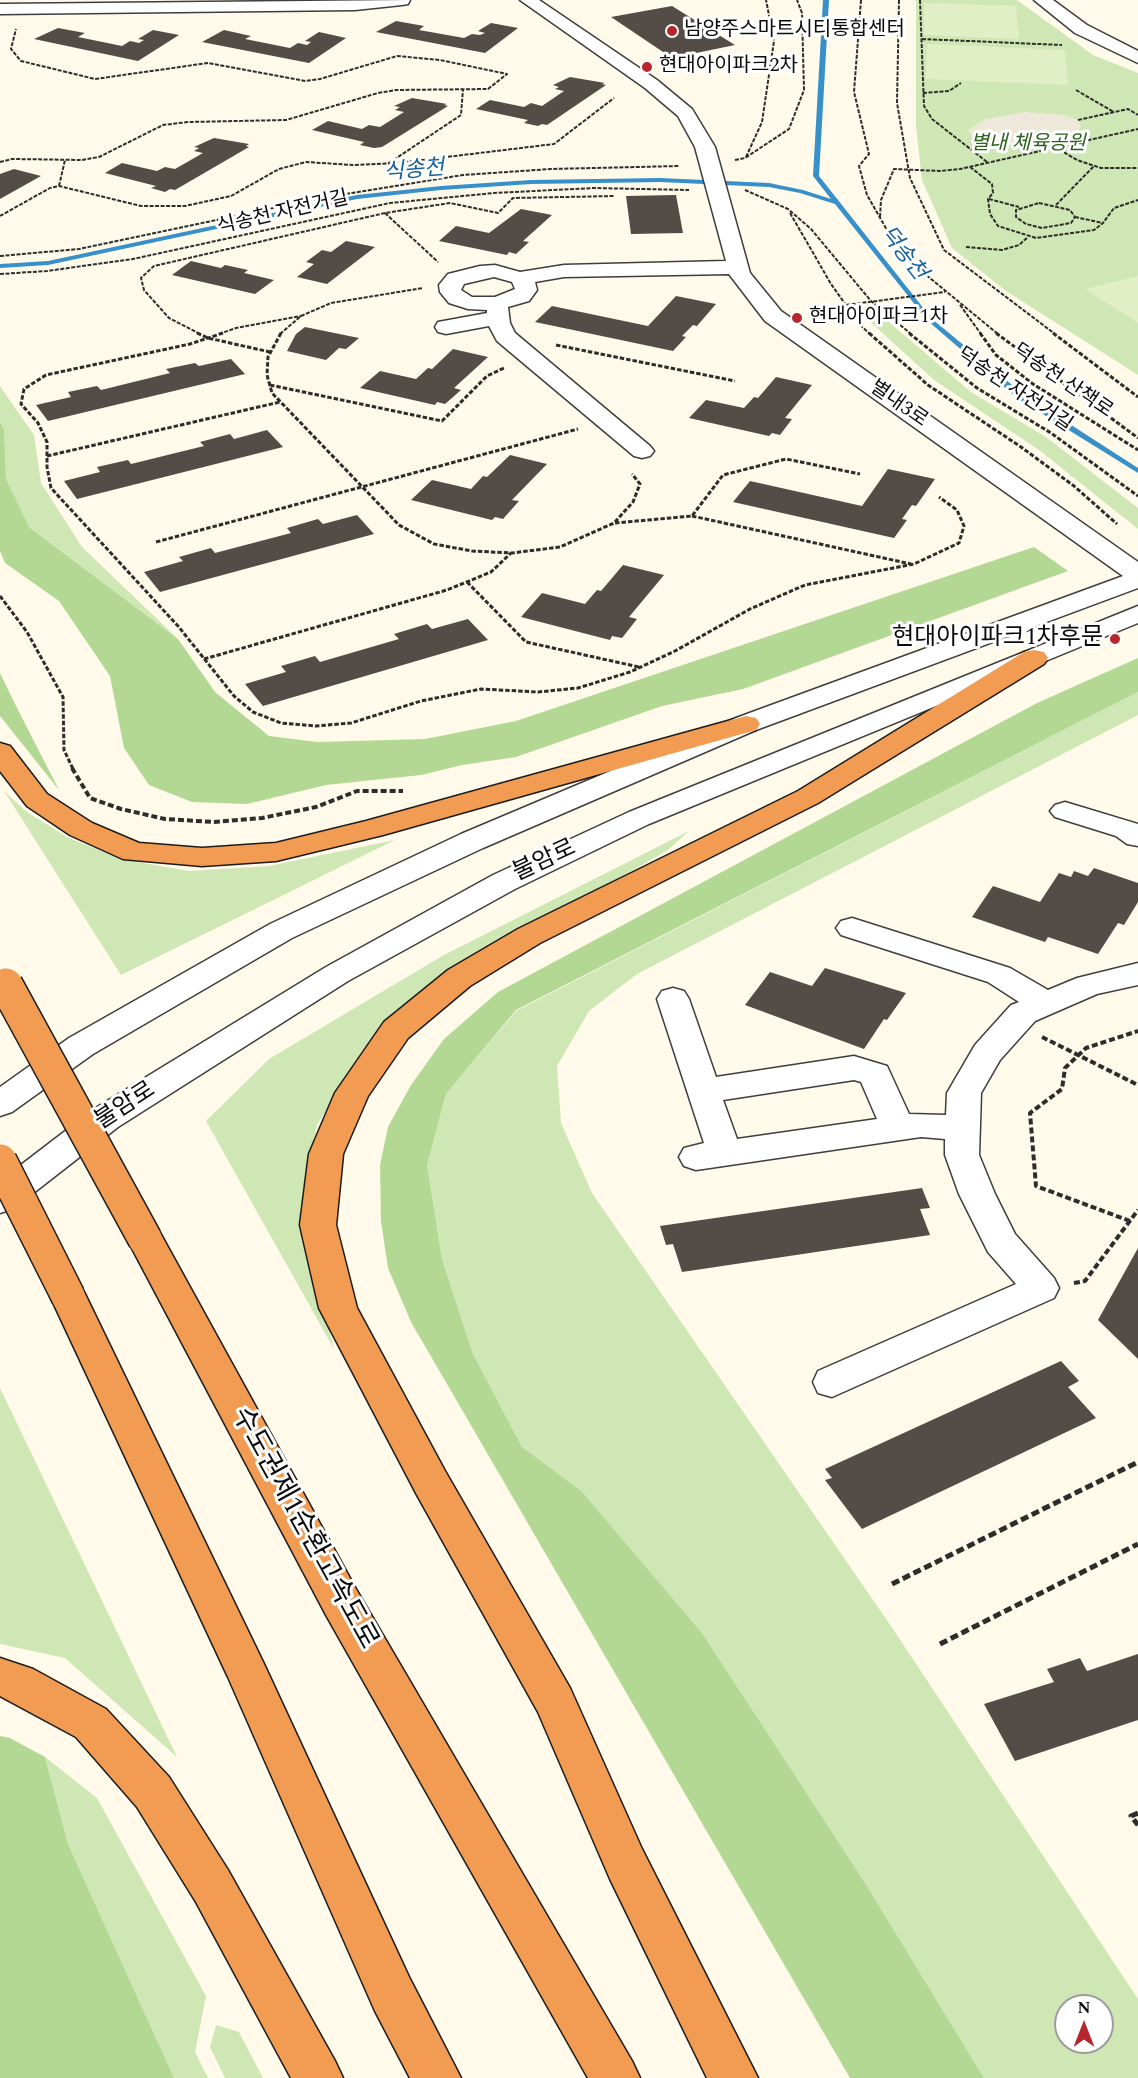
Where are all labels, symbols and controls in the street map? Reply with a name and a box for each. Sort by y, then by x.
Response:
place label: 남양주스마트시티통합센터 [684,19,905,43]
marker: 남양주스마트시티통합센터 [665,24,679,38]
place label: 현대아이파크2차 [659,55,798,79]
marker: 현대아이파크2차 [640,60,654,74]
park label: 별내 체육공원 [970,133,1086,157]
water label: 식송천 [383,156,445,188]
street label: 식송천 자전거길 [215,187,351,241]
water label: 덕송천 [873,222,931,286]
place label: 현대아이파크1차 [809,306,948,330]
marker: 현대아이파크1차 [790,311,804,325]
street label: 덕송천 산책로 [1007,340,1117,424]
street label: 덕송천 자전거길 [952,344,1076,438]
street label: 별내3로 [864,376,932,434]
place label: 현대아이파크1차후문 [892,625,1103,653]
marker: 현대아이파크1차후문 [1108,632,1122,646]
street label: 불암로 [509,835,581,889]
street label: 불암로 [90,1077,162,1137]
street label: 수도권제1순환고속도로 [222,1402,384,1656]
north arrow [1054,1994,1114,2054]
text: N [1077,1996,1091,2020]

